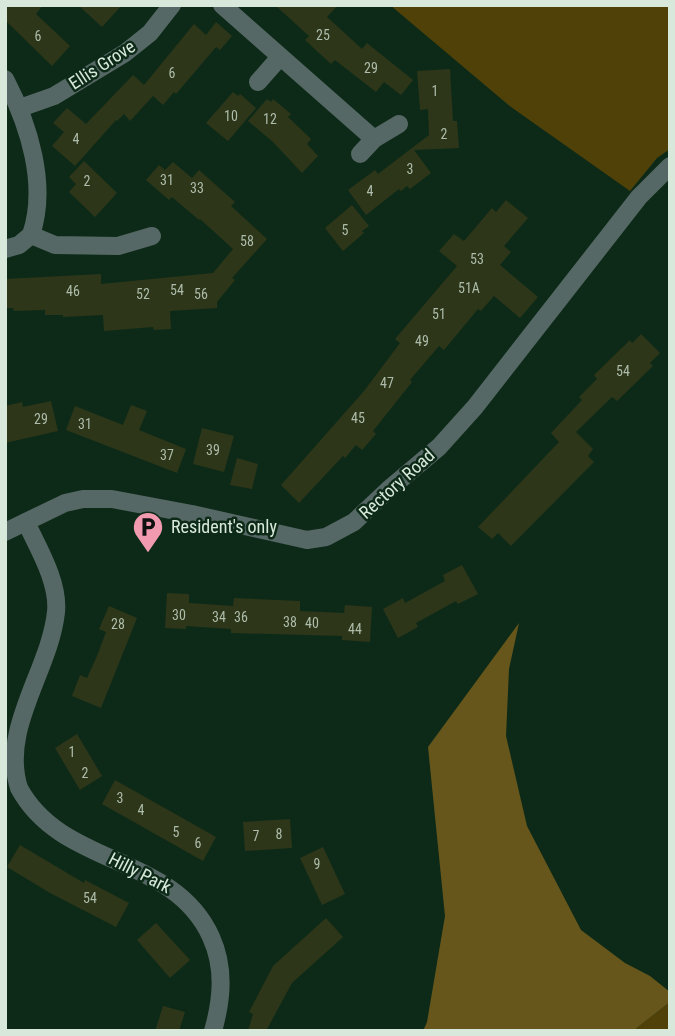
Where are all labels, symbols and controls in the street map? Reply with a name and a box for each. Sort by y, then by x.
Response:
house number: 25 [316,27,330,43]
house number: 6 [35,28,42,44]
street label: Ellis Grove [65,35,139,94]
house number: 29 [364,60,378,76]
house number: 6 [169,65,176,81]
house number: 1 [432,83,438,99]
house number: 10 [224,108,238,124]
house number: 12 [263,111,277,127]
house number: 2 [441,126,448,142]
house number: 4 [73,131,80,147]
house number: 3 [407,161,413,177]
house number: 31 [160,172,174,188]
house number: 2 [84,173,91,189]
house number: 33 [190,180,204,196]
house number: 4 [367,183,374,199]
house number: 5 [342,222,349,238]
house number: 58 [240,233,254,249]
house number: 53 [470,251,484,267]
house number: 51A [458,280,480,296]
house number: 54 [170,282,184,298]
house number: 46 [66,283,80,299]
house number: 52 [136,286,150,302]
house number: 56 [194,286,208,302]
house number: 51 [432,306,446,322]
house number: 49 [415,333,429,349]
house number: 54 [616,363,630,379]
house number: 47 [380,375,394,391]
house number: 45 [351,410,365,426]
house number: 29 [34,411,48,427]
house number: 31 [78,416,92,432]
house number: 39 [206,442,220,458]
street label: Rectory Road [355,444,439,523]
house number: 37 [160,447,174,463]
parking icon: Resident's only [131,510,165,554]
place label: Resident's only [171,516,277,537]
house number: 30 [172,607,186,623]
house number: 34 [212,609,226,625]
house number: 36 [234,609,248,625]
house number: 38 [283,614,297,630]
house number: 40 [305,615,319,631]
house number: 28 [111,616,125,632]
house number: 44 [348,621,362,637]
house number: 1 [69,744,75,760]
house number: 2 [82,765,89,781]
house number: 3 [117,790,123,806]
house number: 4 [138,802,145,818]
house number: 5 [173,824,180,840]
house number: 8 [276,826,283,842]
house number: 7 [253,828,260,844]
house number: 6 [195,835,202,851]
street label: Hilly Park [105,848,175,897]
house number: 9 [314,856,320,872]
house number: 54 [83,890,97,906]

